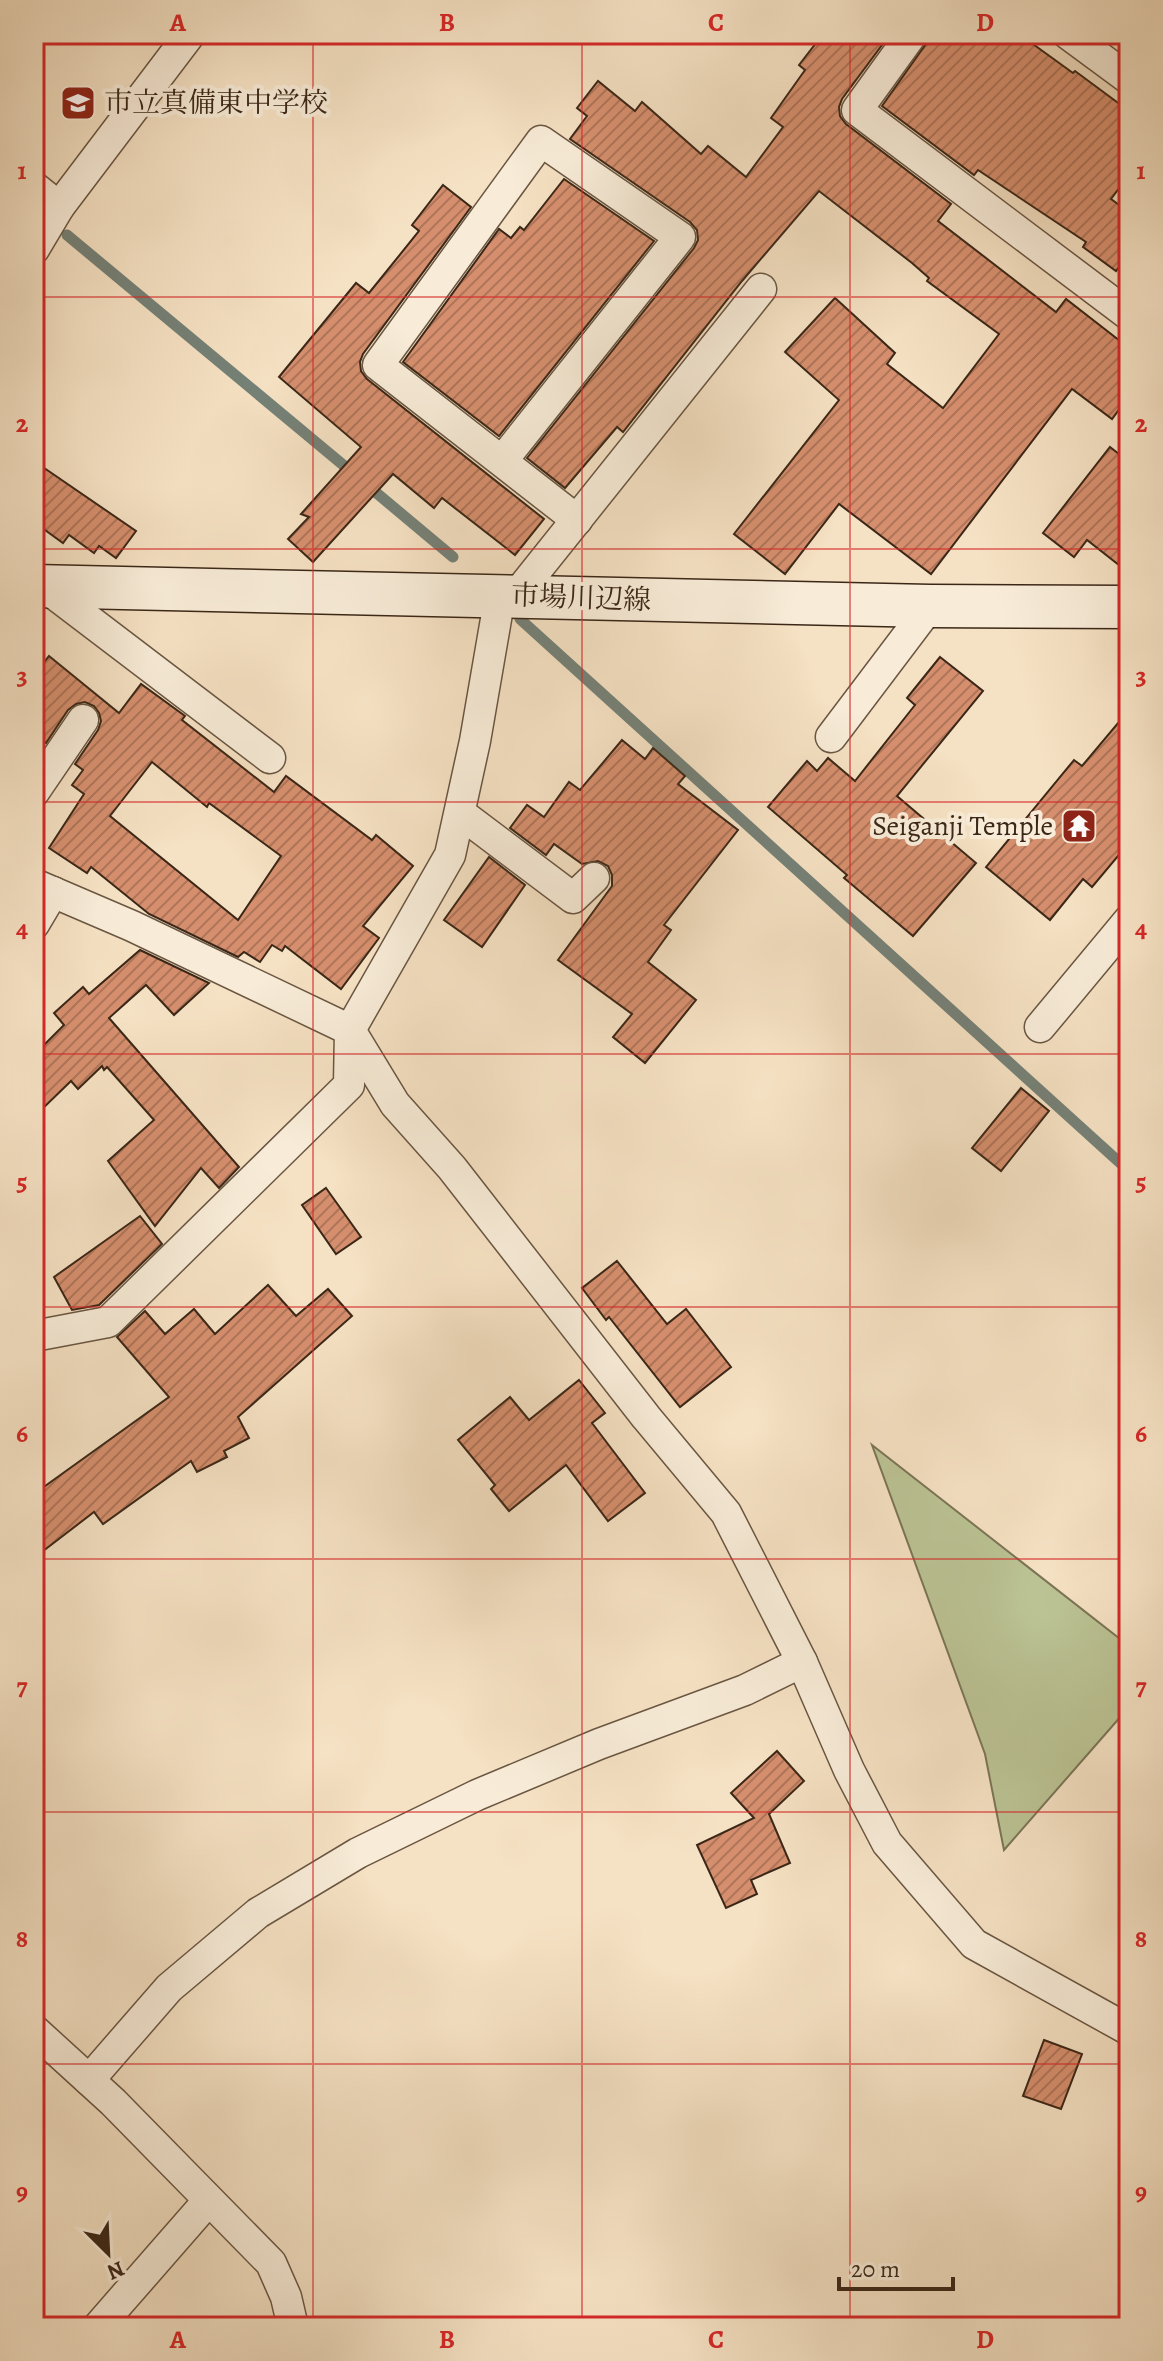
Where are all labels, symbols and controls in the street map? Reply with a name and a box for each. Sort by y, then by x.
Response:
text: A [169,5,187,40]
text: B [439,5,455,40]
text: C [708,5,724,40]
text: D [976,5,994,40]
school or university icon: 市立真備東中学校 [59,84,97,122]
place label: 市立真備東中学校 [104,84,328,122]
text: 1 [17,153,27,188]
text: 1 [1136,153,1146,188]
text: 2 [16,406,29,441]
text: 2 [1135,406,1148,441]
street label: 市場川辺線 [510,577,652,619]
text: 3 [16,658,28,693]
text: 3 [1135,658,1147,693]
place label: Seiganji Temple [872,807,1053,845]
temple icon: Seiganji Temple [1060,807,1098,845]
text: 4 [16,911,28,946]
text: 4 [1135,911,1147,946]
text: 5 [16,1164,28,1199]
text: 5 [1135,1164,1147,1199]
text: 6 [16,1416,28,1451]
text: 6 [1135,1416,1147,1451]
text: 7 [16,1669,28,1704]
text: 7 [1135,1669,1147,1704]
text: 8 [16,1921,28,1956]
text: 8 [1135,1921,1147,1956]
text: 9 [16,2174,28,2209]
text: 9 [1135,2174,1147,2209]
north arrow [68,2213,148,2293]
scale bar [839,2241,953,2291]
text: N [102,2253,129,2287]
text: 20 m [851,2253,900,2285]
text: A [169,2322,187,2357]
text: B [439,2322,455,2357]
text: C [708,2322,724,2357]
text: D [976,2322,994,2357]

